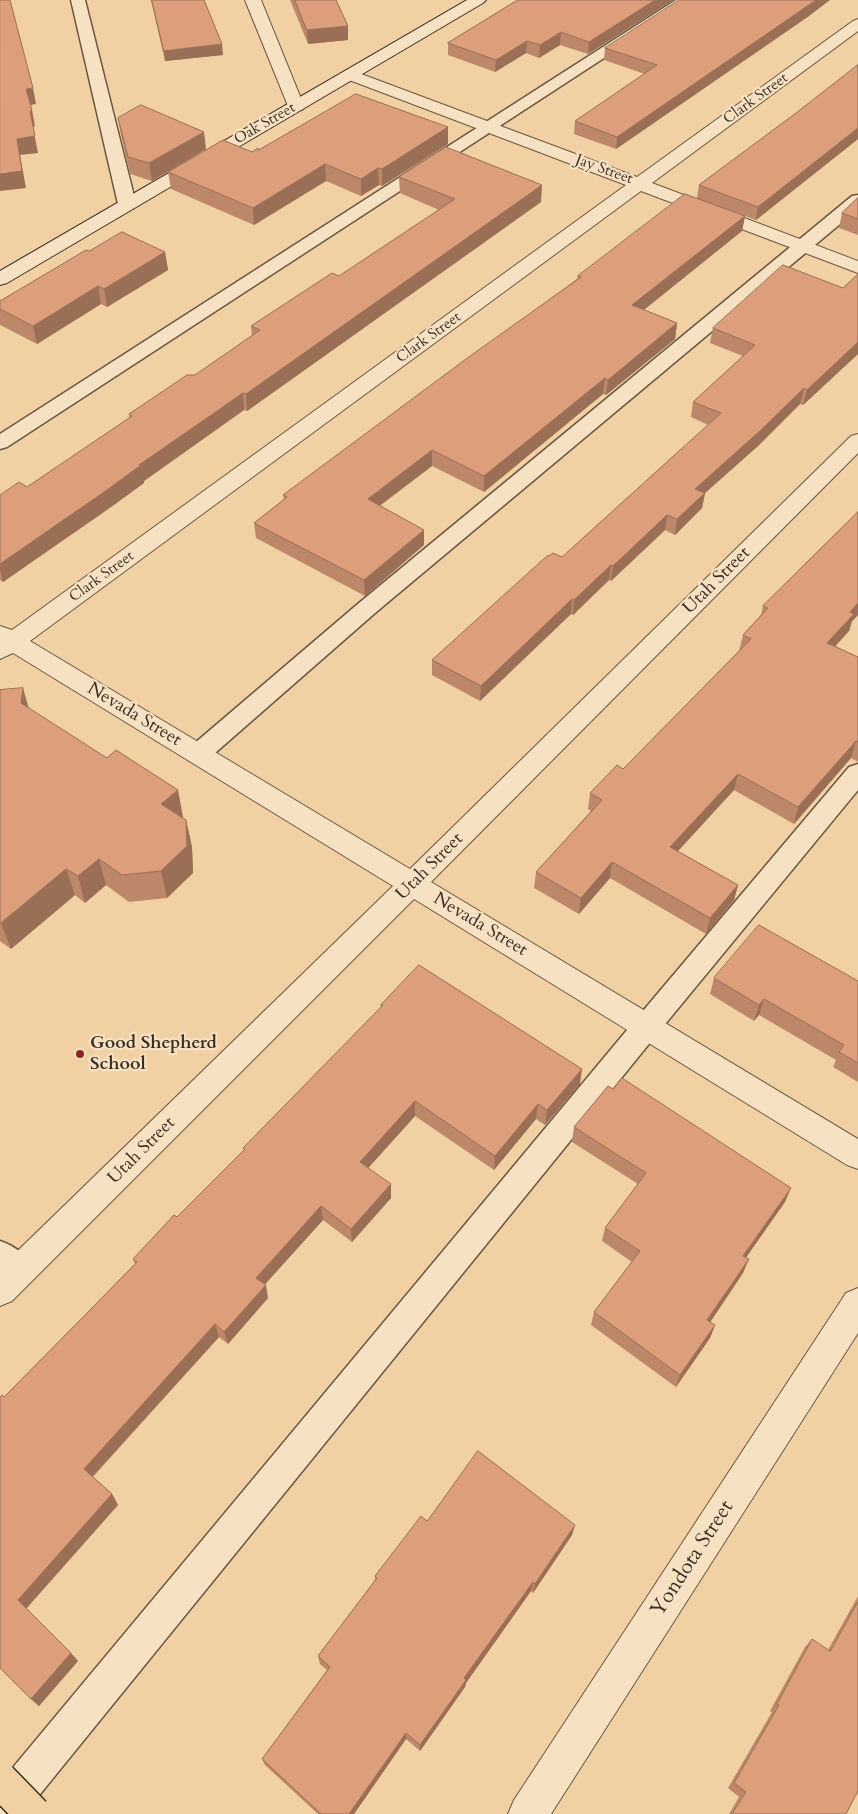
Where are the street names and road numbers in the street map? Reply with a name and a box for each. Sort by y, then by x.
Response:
street label: Clark Street [720,70,792,128]
street label: Oak Street [231,99,299,149]
street label: Jay Street [573,151,635,189]
street label: Clark Street [393,309,465,367]
street label: Utah Street [679,543,755,619]
street label: Clark Street [66,548,138,606]
street label: Nevada Street [83,678,185,752]
street label: Utah Street [392,829,468,905]
street label: Nevada Street [429,888,531,962]
street label: Utah Street [104,1113,180,1189]
street label: Yondota Street [646,1496,740,1622]

